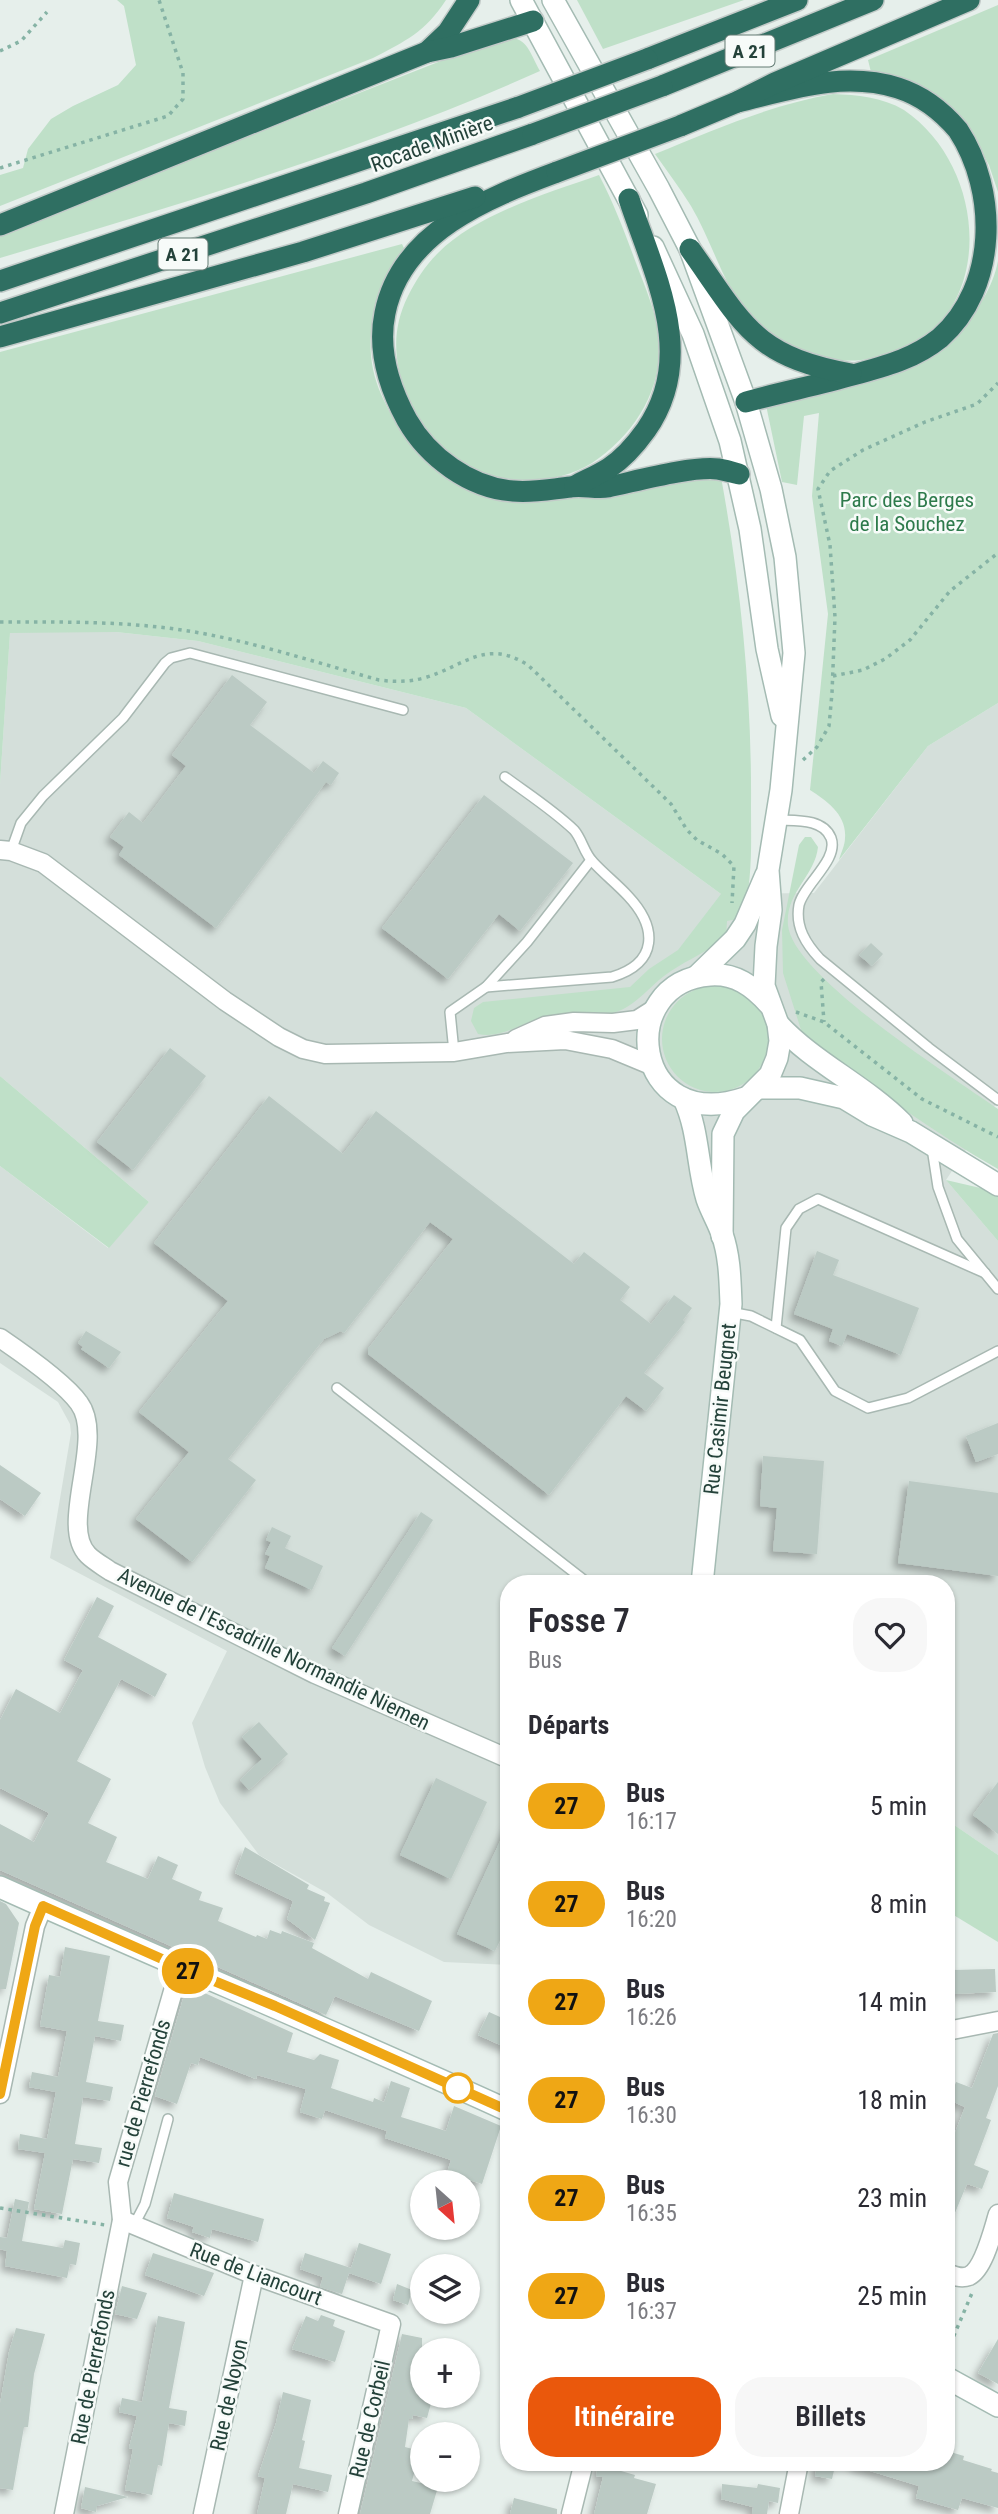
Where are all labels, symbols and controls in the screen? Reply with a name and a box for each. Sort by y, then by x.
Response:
road number: A 21 [726,36,774,66]
street label: Rocade Minière [368,111,496,177]
road number: A 21 [158,238,208,270]
park label: Parc des Berges de la Souchez [840,488,974,536]
street label: Rue Casimir Beugnet [699,1322,741,1496]
street label: Avenue de l'Escadrille Normandie Niemen [114,1563,434,1735]
button: heart [853,1598,927,1672]
text: Fosse 7 [528,1601,630,1640]
text: Bus [528,1647,562,1674]
text: Départs [528,1710,609,1740]
text: Bus [626,1778,665,1808]
text: 5 min [870,1791,927,1821]
text: 27 [554,1792,579,1820]
text: 16:17 [626,1808,677,1835]
text: Bus [626,1876,665,1906]
text: 8 min [870,1889,927,1919]
text: 27 [554,1890,579,1918]
text: 16:20 [626,1906,677,1933]
line badge: 27 [156,1948,220,1994]
text: 27 [176,1957,200,1985]
text: Bus [626,1974,665,2004]
text: 14 min [857,1987,927,2017]
text: 27 [554,1988,579,2016]
text: 16:26 [626,2004,677,2031]
street label: rue de Pierrefonds [110,2016,176,2170]
text: Bus [626,2072,665,2102]
unlabelled marker [443,2073,473,2103]
text: 18 min [857,2085,927,2115]
text: 27 [554,2086,579,2114]
text: 16:30 [626,2102,677,2129]
north arrow [410,2170,480,2240]
map controls [410,2170,480,2492]
text: Bus [626,2170,665,2200]
text: 23 min [857,2183,927,2213]
text: 27 [554,2184,579,2212]
text: 16:35 [626,2200,677,2227]
street label: Rue de Liancourt [187,2238,325,2310]
button: layers [410,2254,480,2324]
text: Bus [626,2268,665,2298]
text: 25 min [857,2281,927,2311]
text: 27 [554,2282,579,2310]
street label: Rue de Pierrefonds [66,2288,120,2446]
text: 16:37 [626,2298,677,2325]
street label: Rue de Noyon [205,2337,253,2453]
button: + [410,2338,480,2408]
street label: Rue de Corbeil [345,2358,395,2480]
button: Itinéraire [528,2377,721,2457]
button: Billets [735,2377,927,2457]
button: − [410,2422,480,2492]

